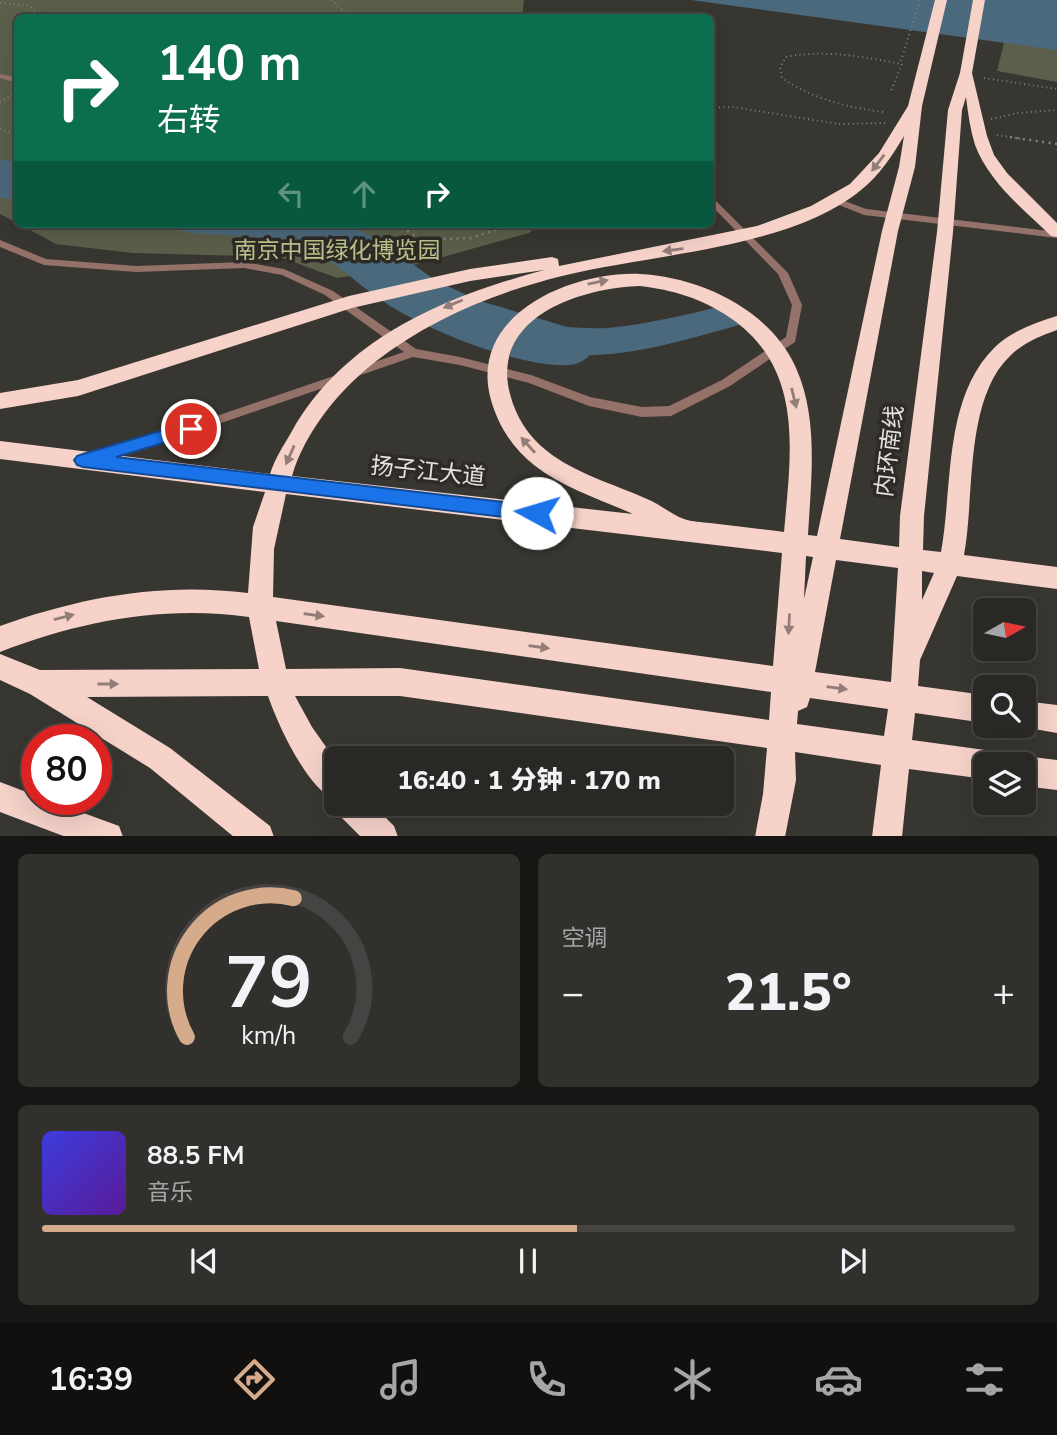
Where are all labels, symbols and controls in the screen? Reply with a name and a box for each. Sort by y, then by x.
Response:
text: 140 m [157,30,301,97]
icon: right [42,42,133,133]
text: 右转 [157,99,221,142]
one-way arrow [872,154,886,172]
icon: left [272,175,310,213]
icon: ahead [345,175,383,213]
icon: right [418,175,456,213]
park label: 南京中国绿化博览园 [234,235,441,266]
one-way arrow [662,245,684,256]
one-way arrow [587,277,609,288]
one-way arrow [442,299,463,310]
one-way arrow [788,387,799,409]
pin [161,399,221,459]
street label: 内环南线 [869,404,910,499]
icon: arrive [172,410,210,448]
one-way arrow [520,436,536,454]
one-way arrow [284,445,296,465]
street label: 扬子江大道 [369,450,487,493]
position arrow [500,476,574,550]
north arrow [973,598,1036,662]
map controls [973,598,1036,815]
one-way arrow [303,610,325,621]
one-way arrow [54,611,76,622]
one-way arrow [783,613,794,635]
one-way arrow [528,641,550,652]
button: search [973,675,1036,738]
one-way arrow [97,678,119,690]
one-way arrow [826,683,848,694]
speed limit sign: 80 [21,724,112,815]
button: layers [973,752,1036,815]
text: 16:40 · 1 分钟 · 170 m [397,763,661,798]
text: 空调 [562,923,608,954]
text: 79 [225,933,312,1033]
text: 21.5° [725,957,852,1028]
text: − [562,968,584,1019]
text: + [992,968,1015,1019]
text: km/h [241,1018,296,1052]
text: 88.5 FM [147,1138,244,1173]
text: 音乐 [147,1177,193,1208]
icon: previous [185,1242,223,1280]
icon: pause [509,1242,547,1280]
icon: next [834,1242,872,1280]
icon: directions [230,1355,279,1404]
icon: music [376,1355,425,1404]
icon: phone [522,1355,571,1404]
icon: climate [668,1355,717,1404]
icon: car [814,1355,863,1404]
icon: filters [960,1355,1009,1404]
text: 16:39 [48,1358,133,1401]

